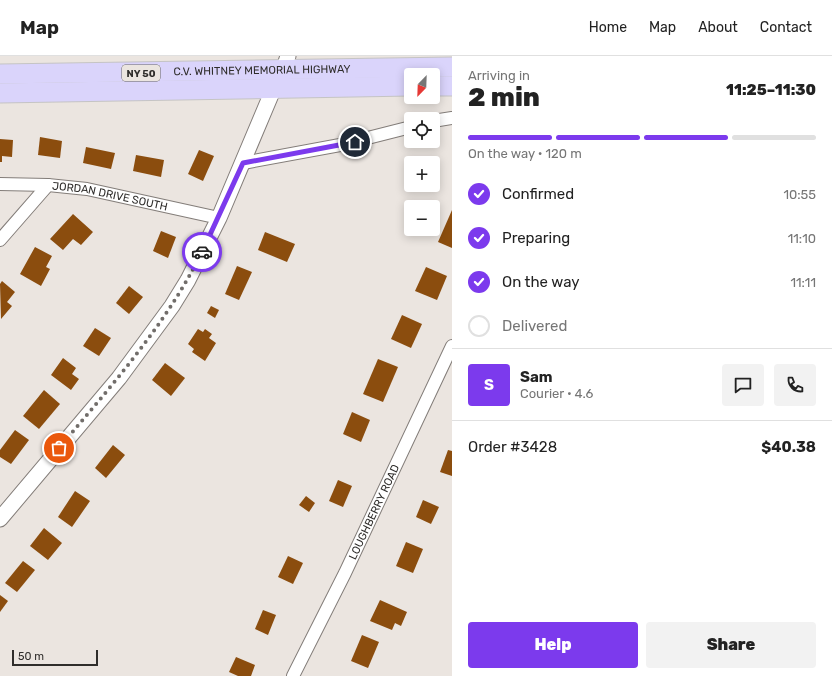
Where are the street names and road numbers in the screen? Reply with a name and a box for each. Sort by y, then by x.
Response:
street label: C.V. WHITNEY MEMORIAL HIGHWAY [173,63,351,78]
road number: NY 50 [122,65,160,81]
street label: JORDAN DRIVE SOUTH [51,179,169,214]
street label: LOUGHBERRY ROAD [346,462,402,562]

